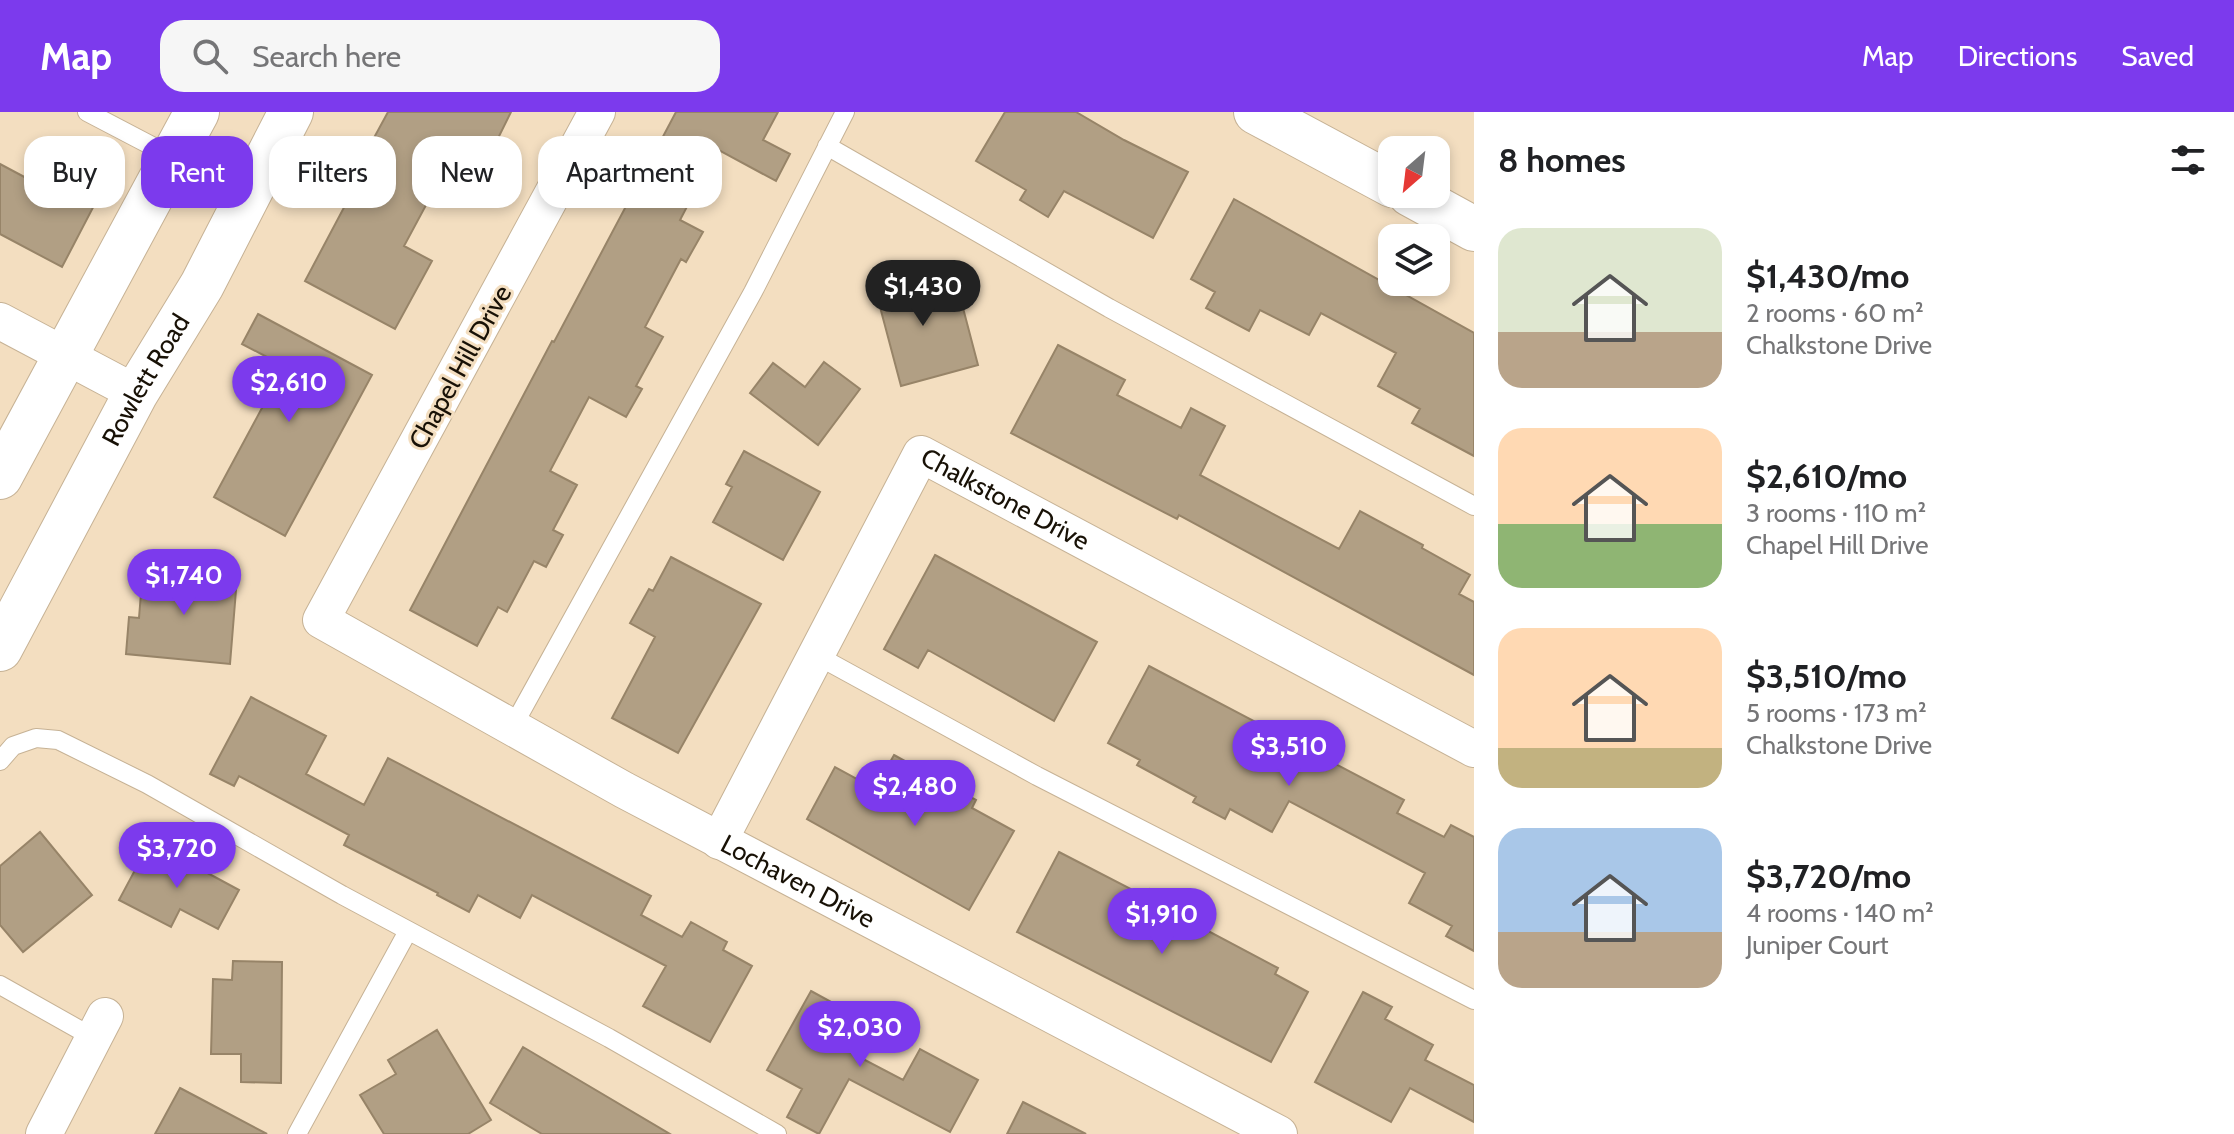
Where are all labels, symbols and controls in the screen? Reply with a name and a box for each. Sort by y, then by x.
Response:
search box [160,20,720,92]
text: Map [40,33,112,80]
icon: search [188,34,232,78]
text: Search here [252,38,401,75]
text: Map [1862,39,1914,73]
text: Directions [1958,39,2077,73]
text: Saved [2121,39,2194,73]
chip: Buy [24,136,125,208]
chip: Rent [141,136,253,208]
chip: Filters [269,136,396,208]
chip: New [412,136,522,208]
chip: Apartment [538,136,722,208]
north arrow [1378,136,1450,208]
map controls [1378,136,1450,296]
icon: filters [2166,138,2210,182]
text: 8 homes [1498,139,1626,181]
button: layers [1378,224,1450,296]
text: $1,430/mo [1746,255,1909,297]
pin: $1,430 [858,260,988,328]
icon: home [1562,260,1658,356]
text: $1,430 [883,270,963,302]
street label: Chapel Hill Drive [402,279,518,455]
text: 2 rooms · 60 m² [1746,297,1924,329]
street label: Rowlett Road [95,308,196,451]
text: Chalkstone Drive [1746,329,1932,361]
pin: $2,610 [224,356,354,424]
text: $2,610 [250,366,328,398]
street label: Chalkstone Drive [916,441,1095,557]
text: $2,610/mo [1746,455,1907,497]
icon: home [1562,460,1658,556]
text: 3 rooms · 110 m² [1746,497,1926,529]
text: Chapel Hill Drive [1746,529,1928,561]
pin: $1,740 [119,549,249,617]
text: $1,740 [145,559,223,591]
text: $3,510/mo [1746,655,1907,697]
icon: home [1562,660,1658,756]
text: 5 rooms · 173 m² [1746,697,1927,729]
pin: $3,510 [1224,720,1354,788]
text: Chalkstone Drive [1746,729,1932,761]
text: $3,510 [1250,730,1328,762]
pin: $2,480 [850,760,980,828]
text: $2,480 [872,770,958,802]
pin: $3,720 [112,822,242,890]
street label: Lochaven Drive [715,828,880,935]
text: $3,720 [137,832,217,864]
text: $3,720/mo [1746,855,1911,897]
icon: home [1562,860,1658,956]
pin: $1,910 [1097,888,1227,956]
text: 4 rooms · 140 m² [1746,897,1934,929]
text: $1,910 [1126,898,1198,930]
text: Juniper Court [1746,929,1888,961]
pin: $2,030 [795,1001,925,1069]
text: $2,030 [817,1011,903,1043]

